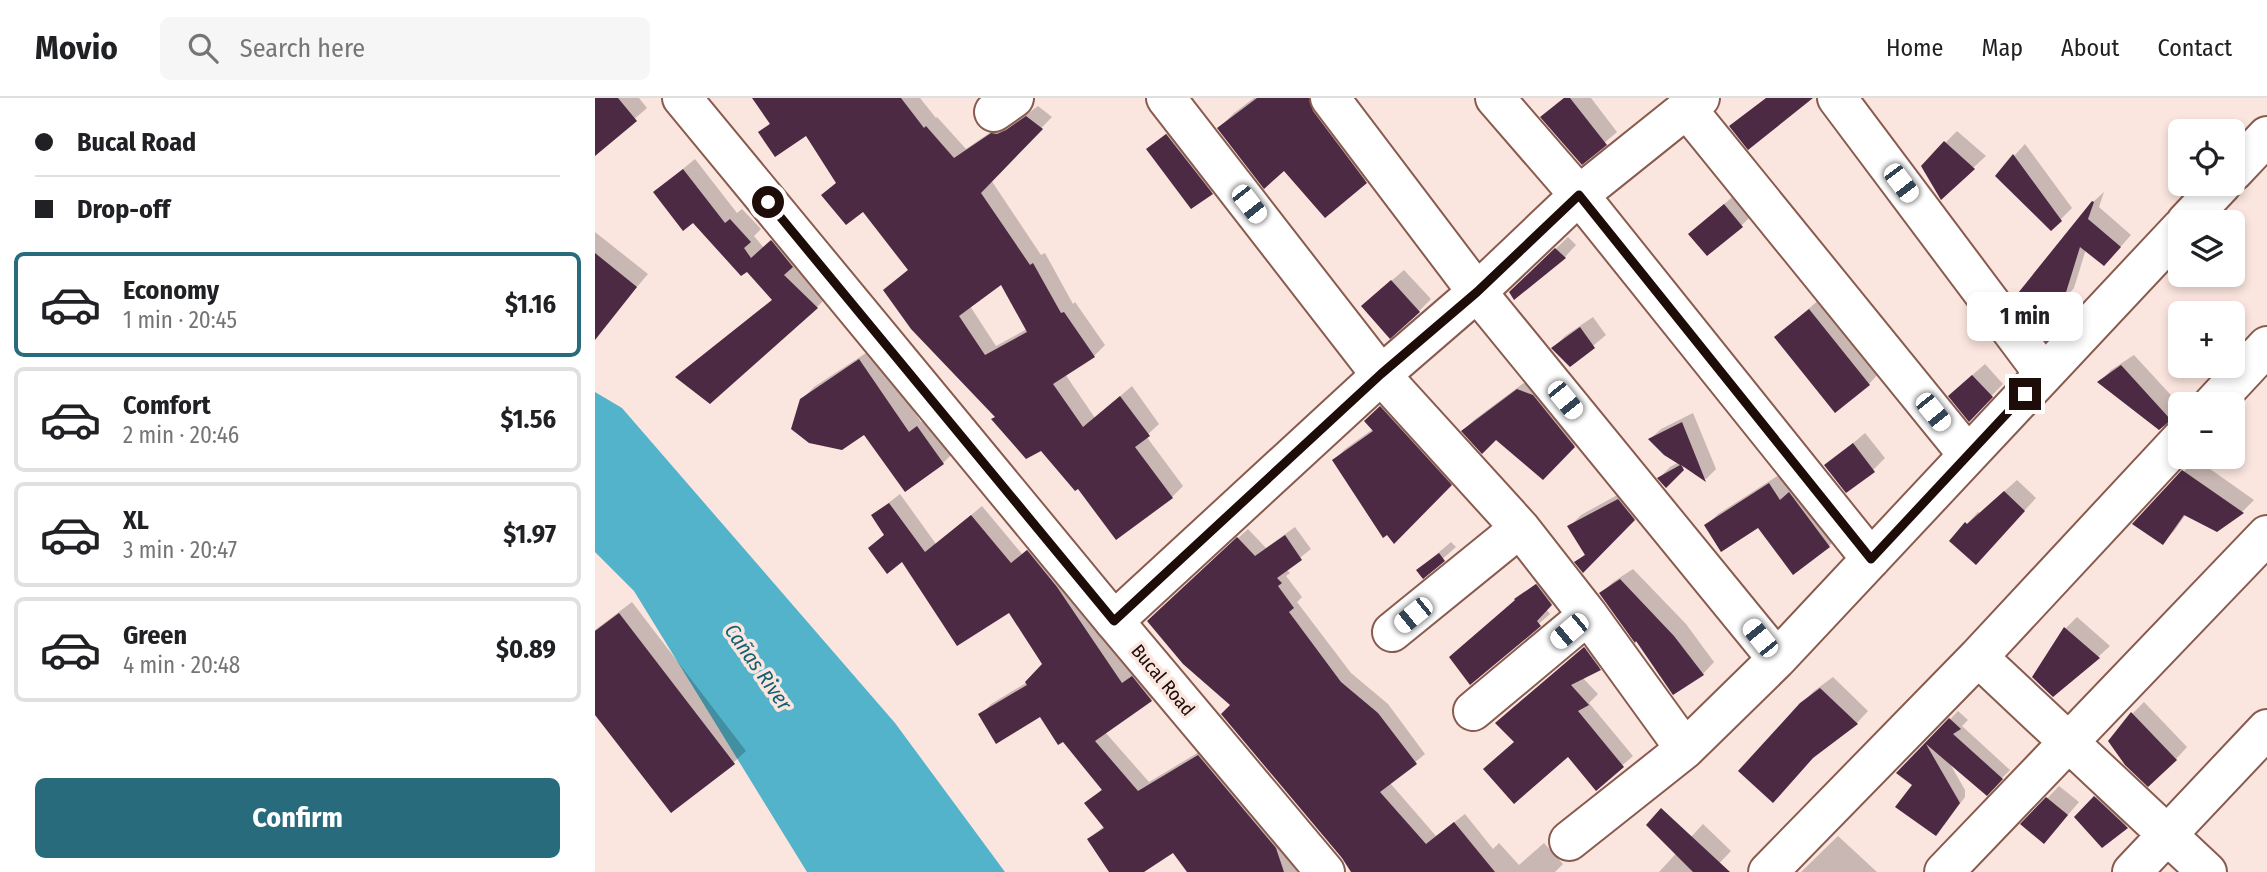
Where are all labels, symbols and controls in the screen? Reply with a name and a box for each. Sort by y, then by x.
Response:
search box [160,17,650,80]
text: Movio [35,28,118,68]
icon: search [184,29,222,67]
text: Search here [240,33,365,64]
text: Home [1886,34,1943,62]
text: Map [1981,34,2023,62]
text: About [2061,34,2119,62]
text: Contact [2157,34,2232,62]
map controls [2168,119,2245,469]
button: locate [2168,119,2245,196]
text: Bucal Road [77,127,196,158]
car [1880,160,1923,206]
car [1228,181,1271,227]
route start [752,186,784,218]
text: Drop-off [77,194,170,225]
button: layers [2168,210,2245,287]
icon: car [39,273,102,336]
text: Economy [123,275,219,306]
text: $1.16 [505,289,556,320]
callout: 1 min [1967,292,2083,342]
button: + [2168,301,2245,378]
text: 1 min [2000,302,2050,330]
text: 1 min · 20:45 [123,306,237,334]
car [1544,377,1587,423]
route end [2009,378,2041,410]
icon: car [39,388,102,451]
car [1912,389,1955,435]
text: Comfort [123,390,211,421]
button: − [2168,392,2245,469]
text: $1.56 [500,404,556,435]
text: 2 min · 20:46 [123,421,239,449]
icon: car [39,503,102,566]
text: XL [123,505,149,536]
text: $1.97 [503,519,556,550]
text: 3 min · 20:47 [123,536,237,564]
car [1391,594,1436,636]
car [1547,609,1592,653]
car [1739,615,1782,661]
icon: car [39,618,102,681]
water label: Cañas River [719,619,798,716]
text: Green [123,620,187,651]
text: $0.89 [496,634,556,665]
street label: Bucal Road [1126,640,1200,720]
text: 4 min · 20:48 [123,651,240,679]
button: Confirm [35,778,560,858]

